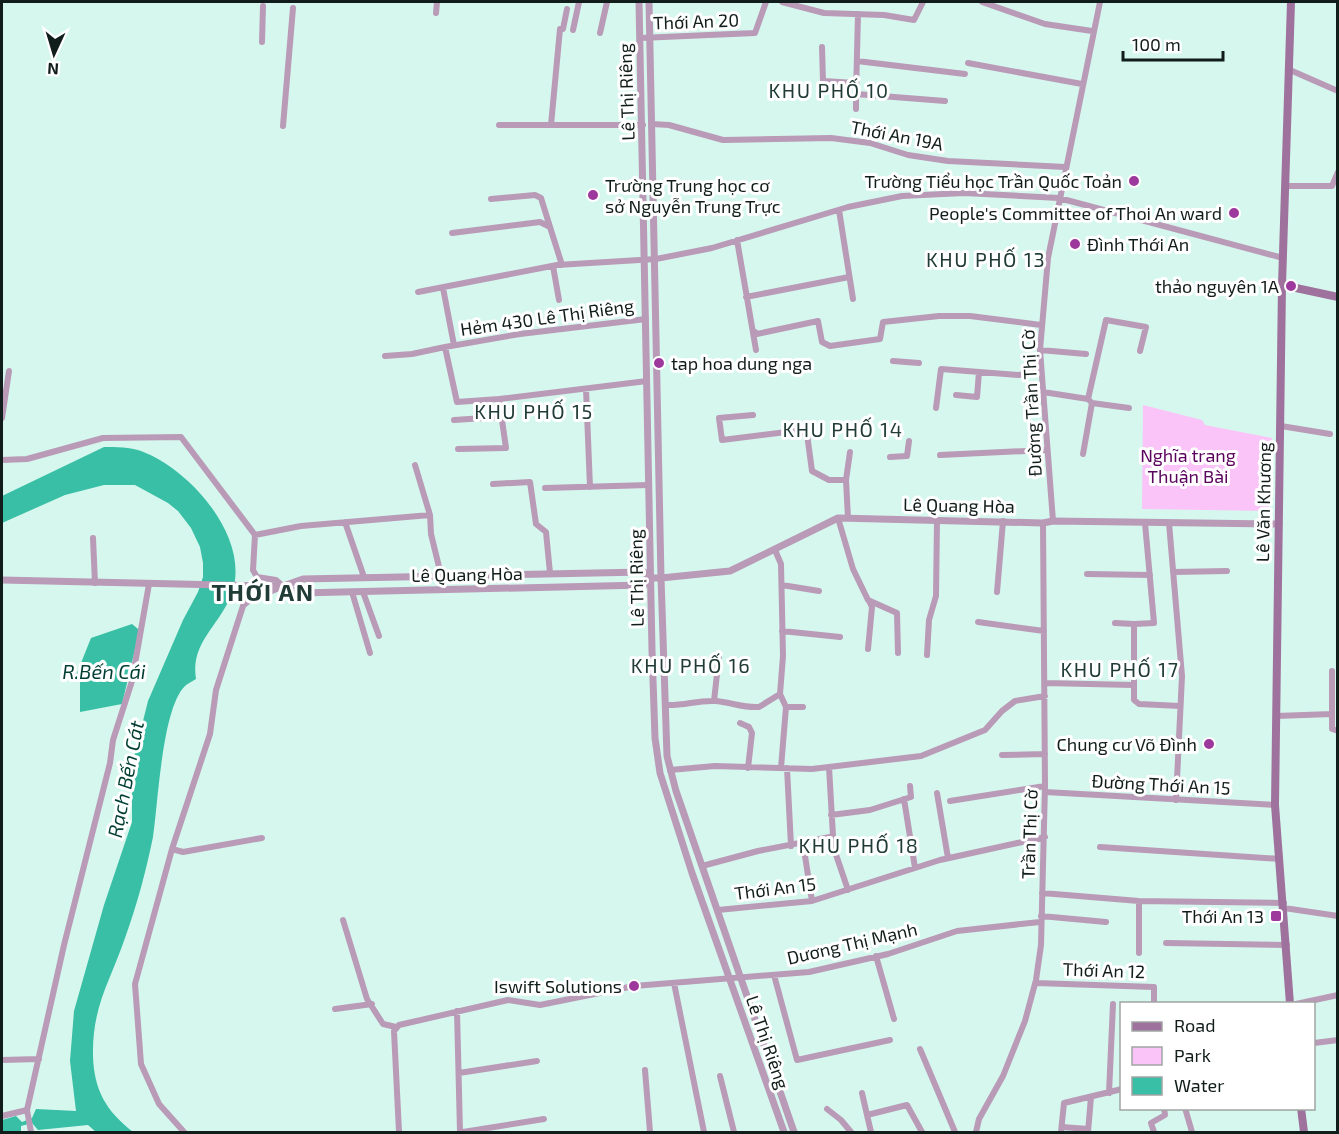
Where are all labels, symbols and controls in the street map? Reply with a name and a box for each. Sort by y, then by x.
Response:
street label: Thới An 20 [653,9,739,33]
north arrow [24,24,84,84]
scale bar [1123,24,1224,62]
text: 100 m [1132,33,1181,55]
street label: Lê Thị Riêng [613,43,639,141]
text: N [46,60,59,79]
district label: KHU PHỐ 10 [769,77,889,102]
street label: Thới An 19A [849,115,946,155]
place label: Trường Tiểu học Trần Quốc Toản [864,170,1122,192]
place label: Trường Trung học cơ sở Nguyễn Trung Trực [605,174,781,217]
marker: Trường Tiểu học Trần Quốc Toản [1127,174,1141,188]
marker: Trường Trung học cơ sở Nguyễn Trung Trực [586,188,600,202]
place label: People's Committee of Thoi An ward [929,202,1222,224]
marker: People's Committee of Thoi An ward [1227,206,1241,220]
place label: Đình Thới An [1087,233,1189,255]
marker: Đình Thới An [1068,237,1082,251]
district label: KHU PHỐ 13 [926,246,1046,271]
place label: thảo nguyên 1A [1155,275,1280,297]
marker: thảo nguyên 1A [1284,279,1298,293]
street label: Hẻm 430 Lê Thị Riêng [459,294,635,340]
street label: Đường Trần Thị Cờ [1016,328,1046,477]
place label: tap hoa dung nga [671,352,812,374]
marker: tap hoa dung nga [652,356,666,370]
district label: KHU PHỐ 15 [474,398,594,423]
district label: KHU PHỐ 14 [782,416,904,441]
street label: Lê Văn Khương [1251,442,1275,562]
park label: Nghĩa trang Thuận Bài [1140,444,1236,487]
street label: Lê Quang Hòa [903,493,1015,517]
street label: Lê Thị Riêng [624,529,648,627]
street label: Lê Quang Hòa [411,562,523,586]
district label: THỚI AN [211,577,315,606]
district label: KHU PHỐ 16 [631,652,751,677]
district label: KHU PHỐ 17 [1060,656,1180,681]
water label: R.Bến Cái [62,659,146,683]
water label: Rạch Bến Cát [102,718,148,840]
place label: Chung cư Võ Đình [1056,733,1197,755]
marker: Chung cư Võ Đình [1202,737,1216,751]
street label: Đường Thới An 15 [1091,769,1231,799]
street label: Trần Thị Cờ [1016,788,1042,879]
district label: KHU PHỐ 18 [798,832,920,857]
street label: Thới An 15 [733,872,817,904]
place label: Thới An 13 [1182,905,1264,927]
marker: Thới An 13 [1269,909,1283,923]
street label: Dương Thị Mạnh [785,917,919,969]
street label: Thới An 12 [1062,958,1146,982]
place label: Iswift Solutions [494,975,622,997]
marker: Iswift Solutions [627,979,641,993]
street label: Lê Thị Riêng [742,992,794,1092]
legend [1120,1002,1315,1110]
text: Road [1174,1014,1215,1036]
text: Park [1174,1044,1211,1066]
text: Water [1174,1074,1224,1096]

